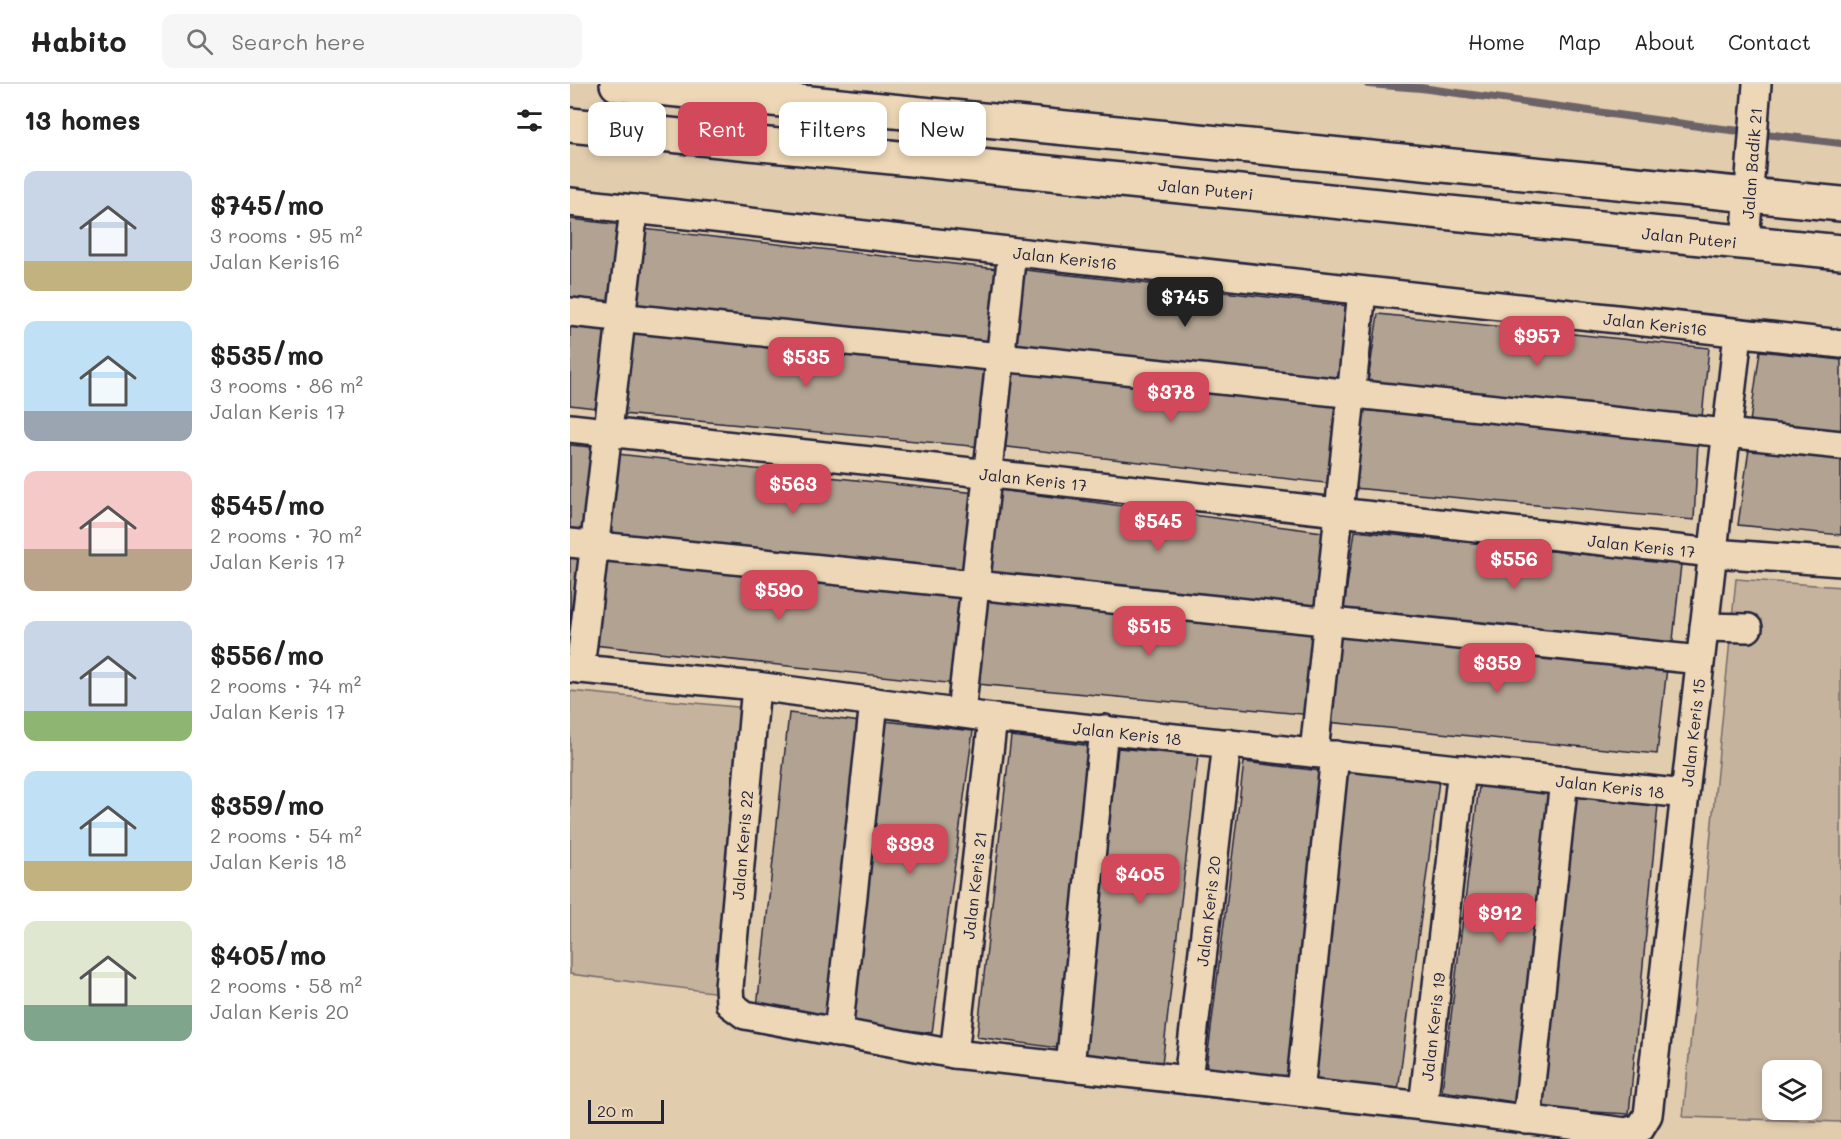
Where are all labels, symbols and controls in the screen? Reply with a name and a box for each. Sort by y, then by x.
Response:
search box [162,14,582,68]
text: Habito [30,23,126,59]
icon: search [183,25,216,58]
text: Search here [231,27,365,56]
text: Home [1468,28,1525,55]
text: Map [1558,28,1601,55]
text: About [1634,28,1695,55]
text: Contact [1728,28,1811,55]
chip: Buy [588,102,666,156]
chip: Rent [678,102,767,156]
chip: Filters [779,102,887,156]
chip: New [899,102,986,156]
text: 13 homes [24,103,141,137]
icon: filters [513,104,546,137]
street label: Jalan Badik 21 [1736,107,1766,220]
street label: Jalan Puteri [1157,173,1254,204]
text: $745/mo [210,188,324,222]
icon: home [72,195,144,267]
text: 3 rooms · 95 m² [210,222,362,248]
street label: Jalan Puteri [1641,222,1738,252]
street label: Jalan Keris16 [1012,241,1118,274]
text: Jalan Keris16 [210,248,340,274]
pin: $745 [1149,277,1221,328]
text: $745 [1161,283,1209,309]
street label: Jalan Keris16 [1602,307,1708,339]
pin: $957 [1501,316,1573,367]
text: $957 [1513,322,1561,348]
pin: $535 [770,337,842,388]
text: $535/mo [210,338,324,372]
text: $535 [782,343,830,369]
icon: home [72,345,144,417]
text: 3 rooms · 86 m² [210,372,363,398]
pin: $378 [1135,372,1207,423]
text: $378 [1147,378,1195,404]
text: Jalan Keris 17 [210,398,345,424]
street label: Jalan Keris 17 [978,462,1088,495]
pin: $563 [757,464,829,515]
text: $563 [769,470,817,496]
text: $545/mo [210,488,325,522]
icon: home [72,495,144,567]
pin: $545 [1122,501,1194,552]
text: $545 [1134,507,1182,533]
text: 2 rooms · 70 m² [210,522,362,548]
street label: Jalan Keris 17 [1587,529,1697,562]
pin: $556 [1478,539,1550,590]
text: $556 [1490,545,1538,571]
text: Jalan Keris 17 [210,548,345,574]
pin: $590 [743,570,815,621]
text: $590 [755,576,803,602]
pin: $515 [1113,606,1185,657]
text: $515 [1127,612,1171,638]
text: $556/mo [210,638,324,672]
pin: $359 [1461,643,1533,694]
icon: home [72,645,144,717]
text: $359 [1473,649,1521,675]
text: 2 rooms · 74 m² [210,672,361,698]
street label: Jalan Keris 15 [1675,677,1709,788]
text: Jalan Keris 17 [210,698,345,724]
street label: Jalan Keris 18 [1072,716,1183,749]
street label: Jalan Keris 18 [1555,769,1666,802]
text: $359/mo [210,788,324,822]
street label: Jalan Keris 22 [727,789,757,901]
icon: home [72,795,144,867]
text: 2 rooms · 54 m² [210,822,362,848]
pin: $393 [874,824,946,875]
text: $393 [886,830,934,856]
street label: Jalan Keris 21 [957,830,990,940]
text: Jalan Keris 18 [210,848,346,874]
pin: $405 [1104,854,1176,905]
street label: Jalan Keris 20 [1191,855,1224,967]
text: $405 [1115,860,1165,886]
pin: $912 [1464,893,1536,944]
text: $912 [1478,899,1522,925]
text: $405/mo [210,938,326,972]
icon: home [72,945,144,1017]
street label: Jalan Keris 19 [1416,971,1449,1082]
text: 2 rooms · 58 m² [210,972,362,998]
text: Jalan Keris 20 [210,998,349,1024]
map controls [1762,1060,1822,1120]
button: layers [1762,1060,1822,1120]
scale bar [588,1097,664,1124]
text: 20 m [597,1100,634,1121]

